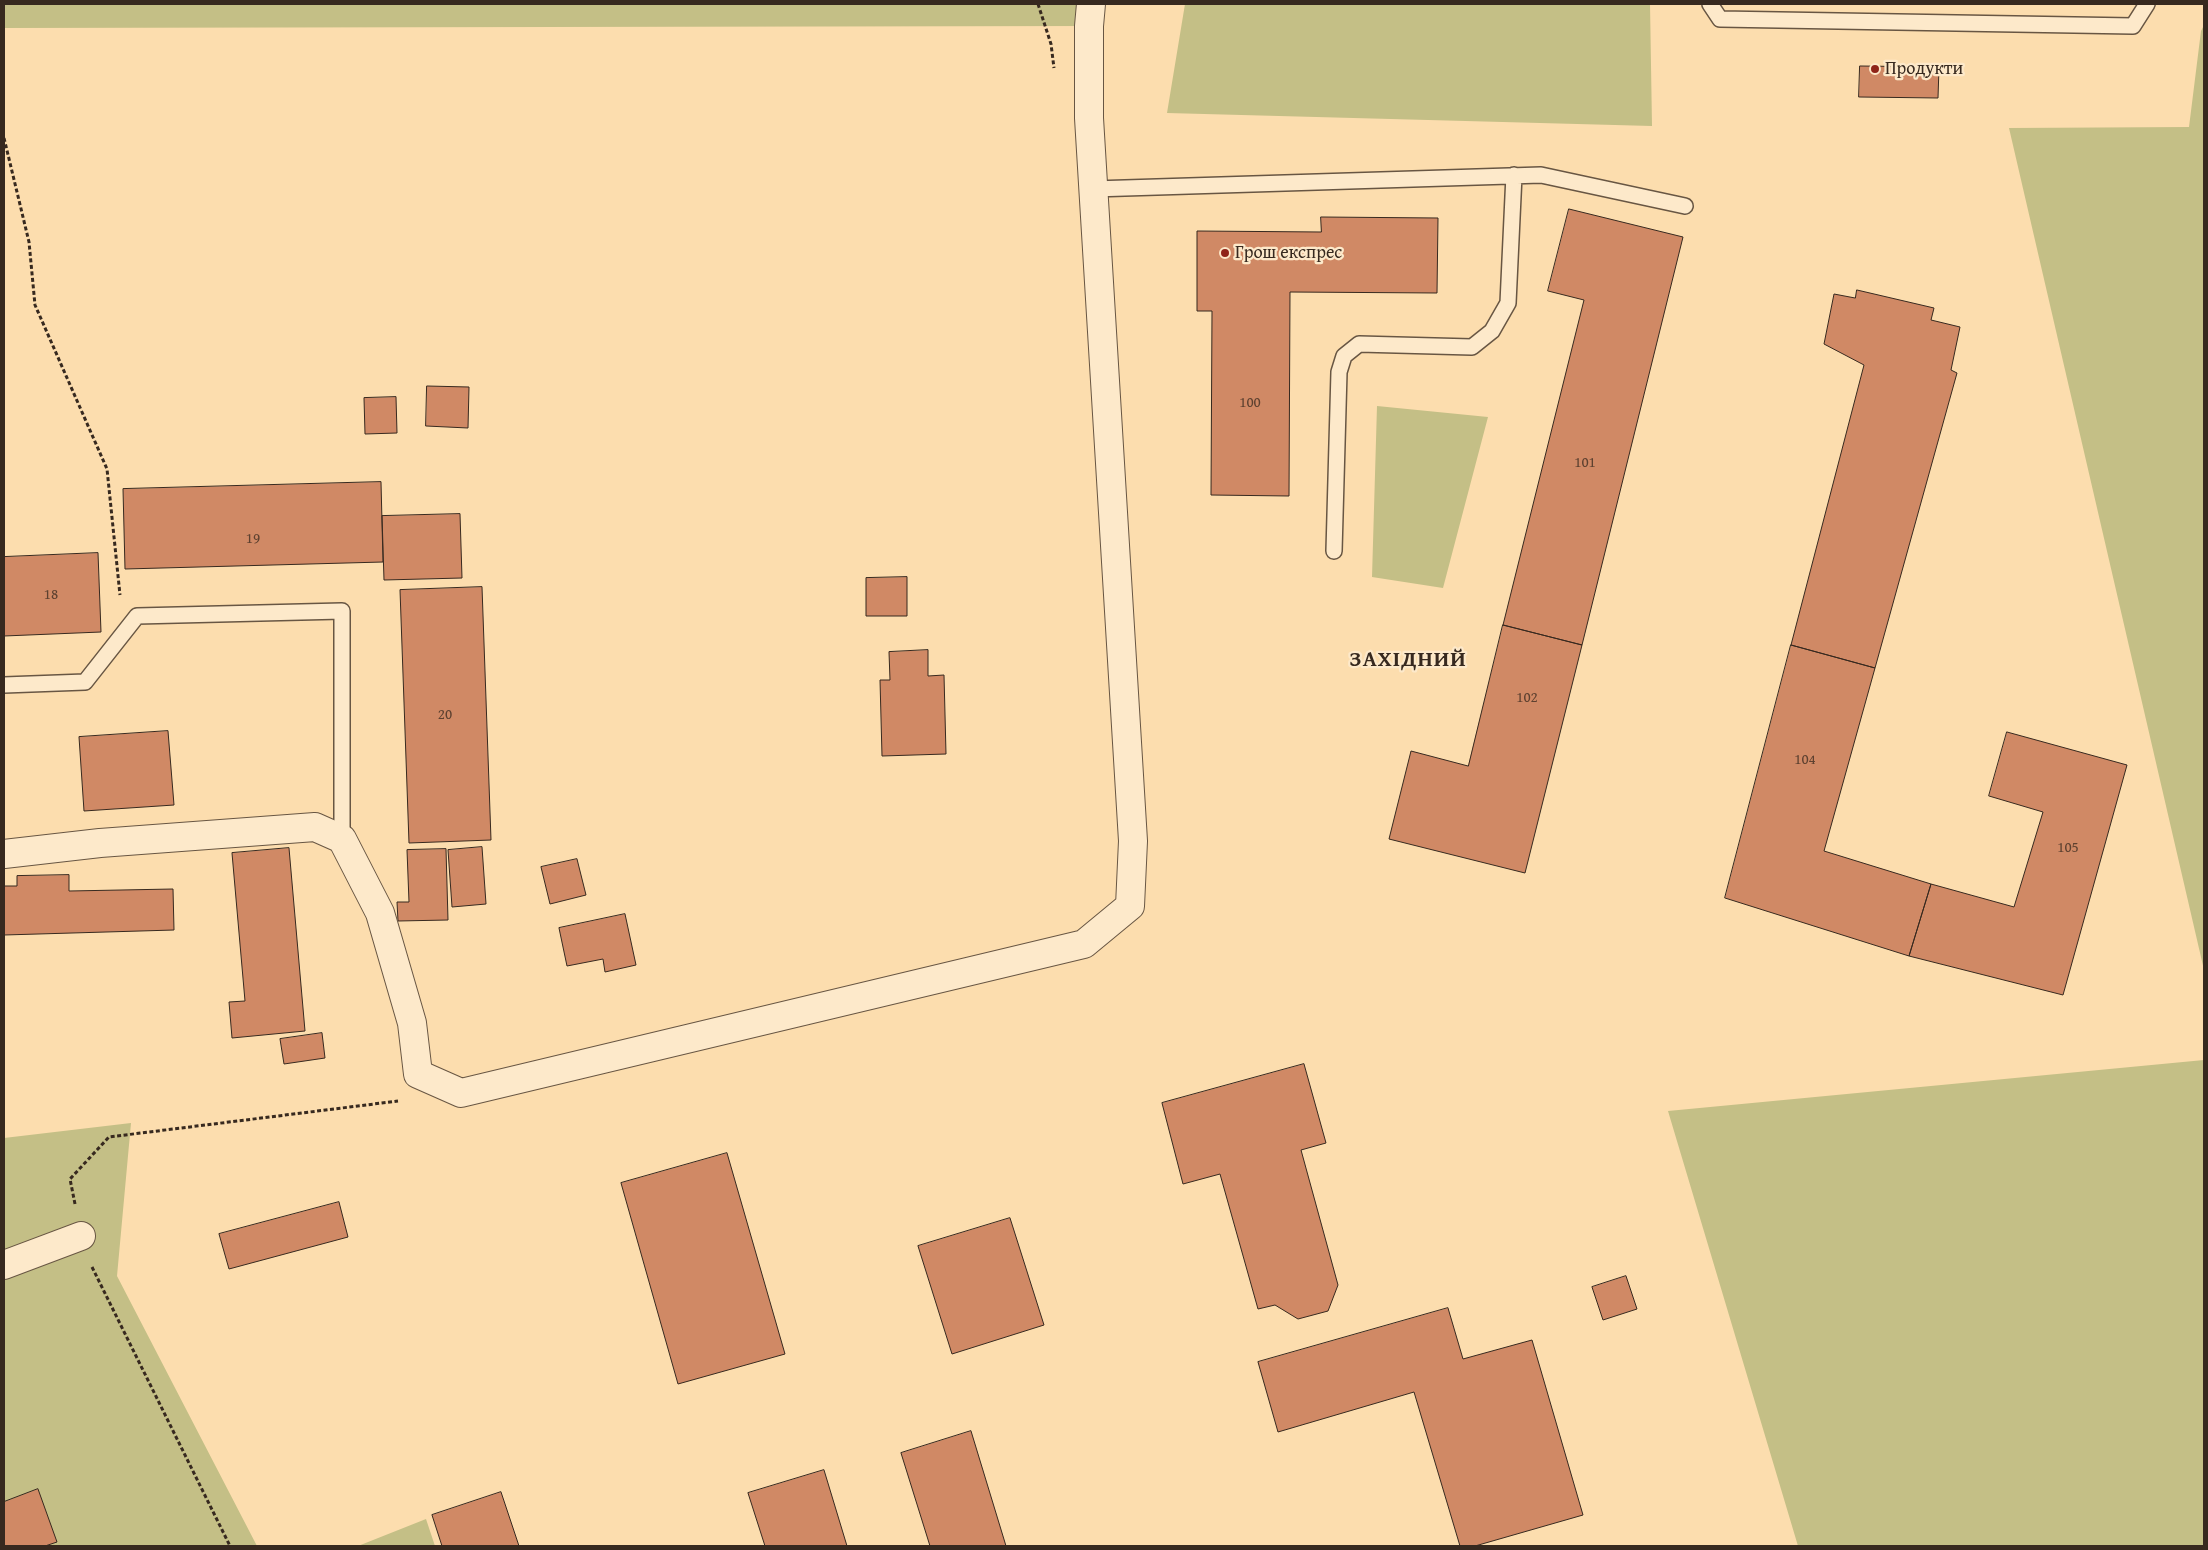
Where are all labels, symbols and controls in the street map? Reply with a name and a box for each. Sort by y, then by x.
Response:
place label: Продукти [1885,58,1963,80]
marker: Продукти [1869,63,1881,75]
place label: Грош експрес [1235,242,1342,264]
marker: Грош експрес [1219,247,1231,259]
house number: 100 [1239,394,1261,412]
house number: 101 [1574,454,1596,472]
house number: 19 [246,530,260,548]
house number: 18 [44,586,58,604]
district label: ЗАХІДНИЙ [1348,647,1468,673]
house number: 102 [1516,689,1538,707]
house number: 20 [438,706,452,724]
house number: 104 [1794,751,1816,769]
house number: 105 [2057,839,2079,857]

